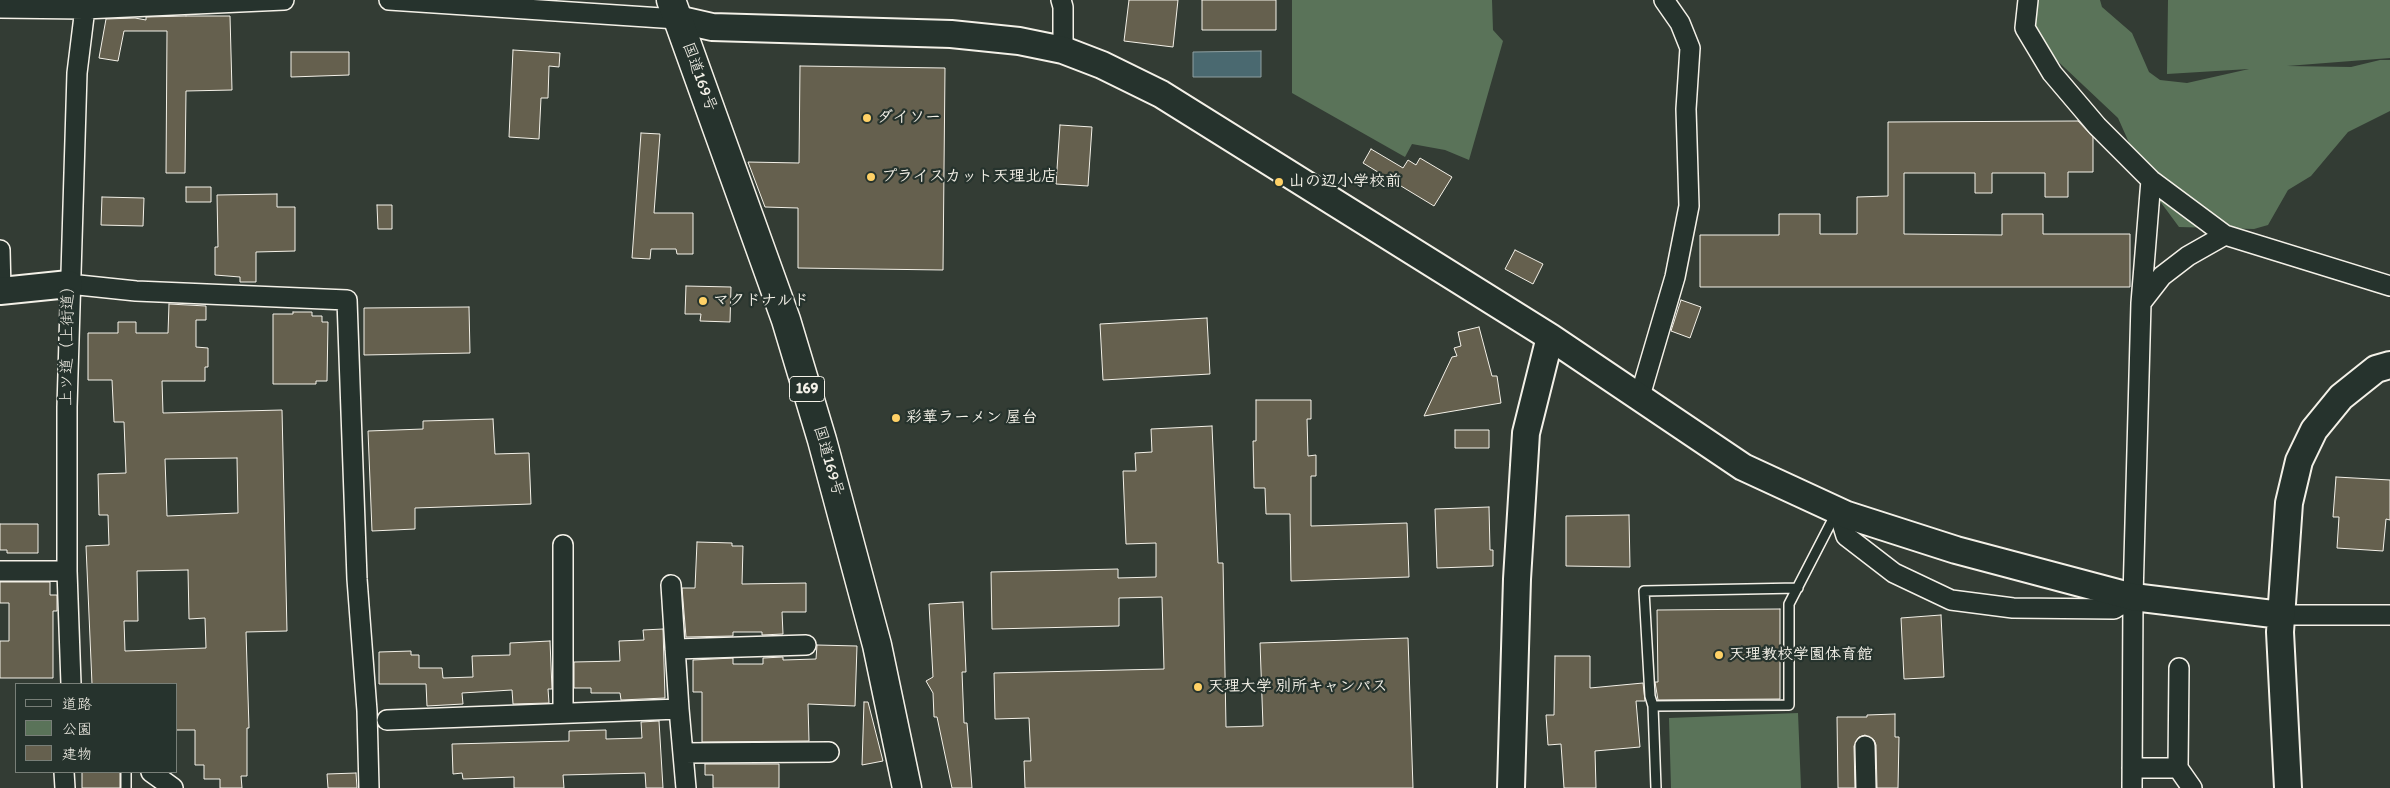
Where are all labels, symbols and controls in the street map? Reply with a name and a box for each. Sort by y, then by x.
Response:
street label: 国道169号 [678,40,720,114]
place label: ダイソー [877,108,941,128]
marker: ダイソー [861,112,873,124]
place label: プライスカット天理北店 [881,167,1057,187]
marker: プライスカット天理北店 [865,171,877,183]
place label: 山の辺小学校前 [1289,172,1401,192]
marker: 山の辺小学校前 [1273,176,1285,188]
street label: 上ツ道（上街道） [57,278,79,406]
place label: マクドナルド [713,291,809,311]
marker: マクドナルド [697,295,709,307]
road number: 169 [790,376,824,402]
place label: 彩華ラーメン 屋台 [906,408,1038,428]
marker: 彩華ラーメン 屋台 [890,412,902,424]
street label: 国道169号 [809,424,847,498]
place label: 天理教校学園体育館 [1729,645,1873,665]
marker: 天理教校学園体育館 [1713,649,1725,661]
place label: 天理大学 別所キャンパス [1208,677,1388,697]
marker: 天理大学 別所キャンパス [1192,681,1204,693]
legend [15,683,178,773]
text: 道路 [62,695,92,713]
text: 公園 [62,720,92,738]
text: 建物 [62,745,92,763]

